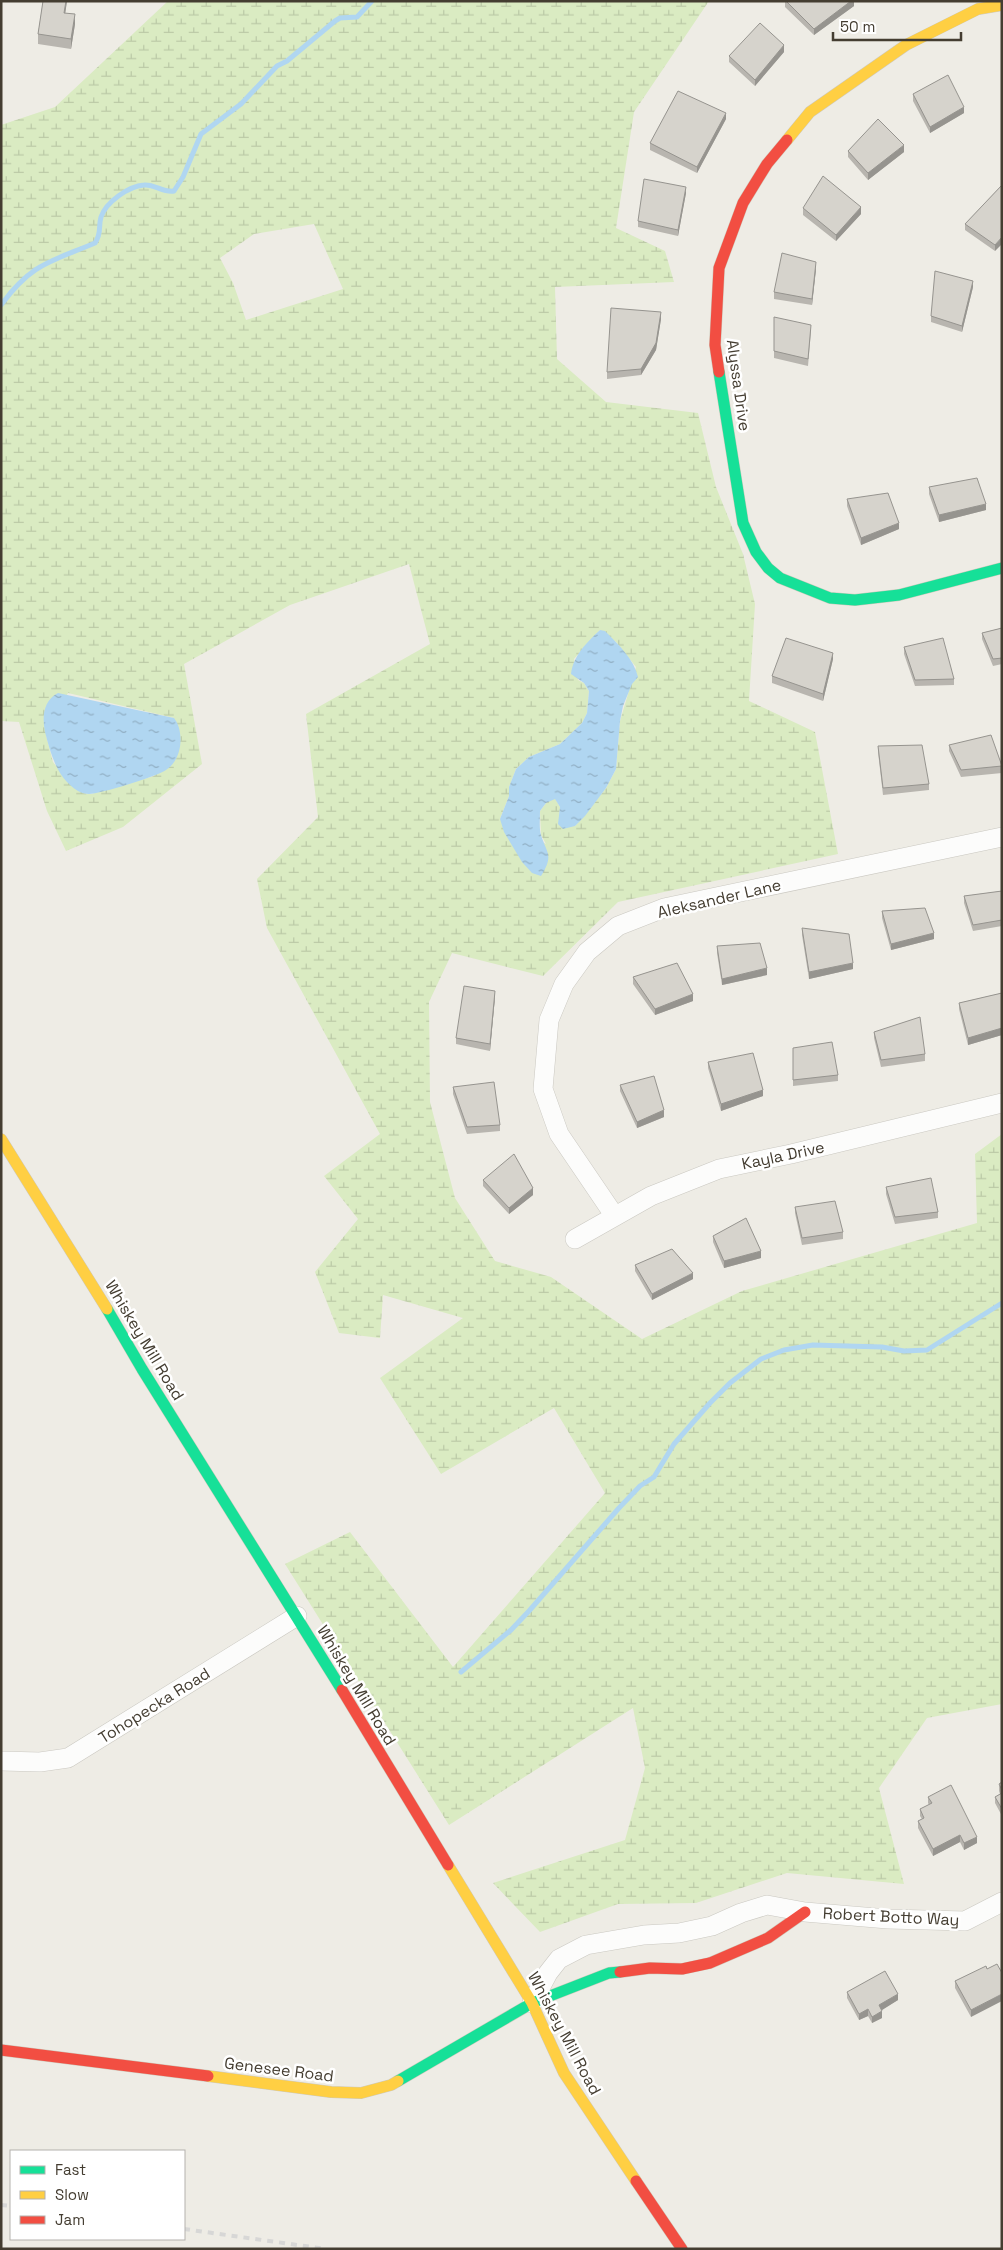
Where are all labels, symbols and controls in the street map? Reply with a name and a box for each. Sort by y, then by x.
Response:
scale bar [833,10,960,42]
text: 50 m [840,17,875,36]
street label: Alyssa Drive [722,338,755,432]
street label: Aleksander Lane [655,874,783,923]
street label: Kayla Drive [740,1136,826,1175]
street label: Whiskey Mill Road [100,1276,189,1404]
street label: Whiskey Mill Road [312,1621,401,1749]
street label: Tohopecka Road [95,1663,214,1748]
street label: Robert Botto Way [822,1902,960,1931]
street label: Whiskey Mill Road [523,1968,606,2099]
street label: Genesee Road [223,2052,335,2087]
legend [10,2150,185,2240]
text: Fast [55,2160,86,2179]
text: Slow [55,2185,89,2204]
text: Jam [55,2210,85,2229]

